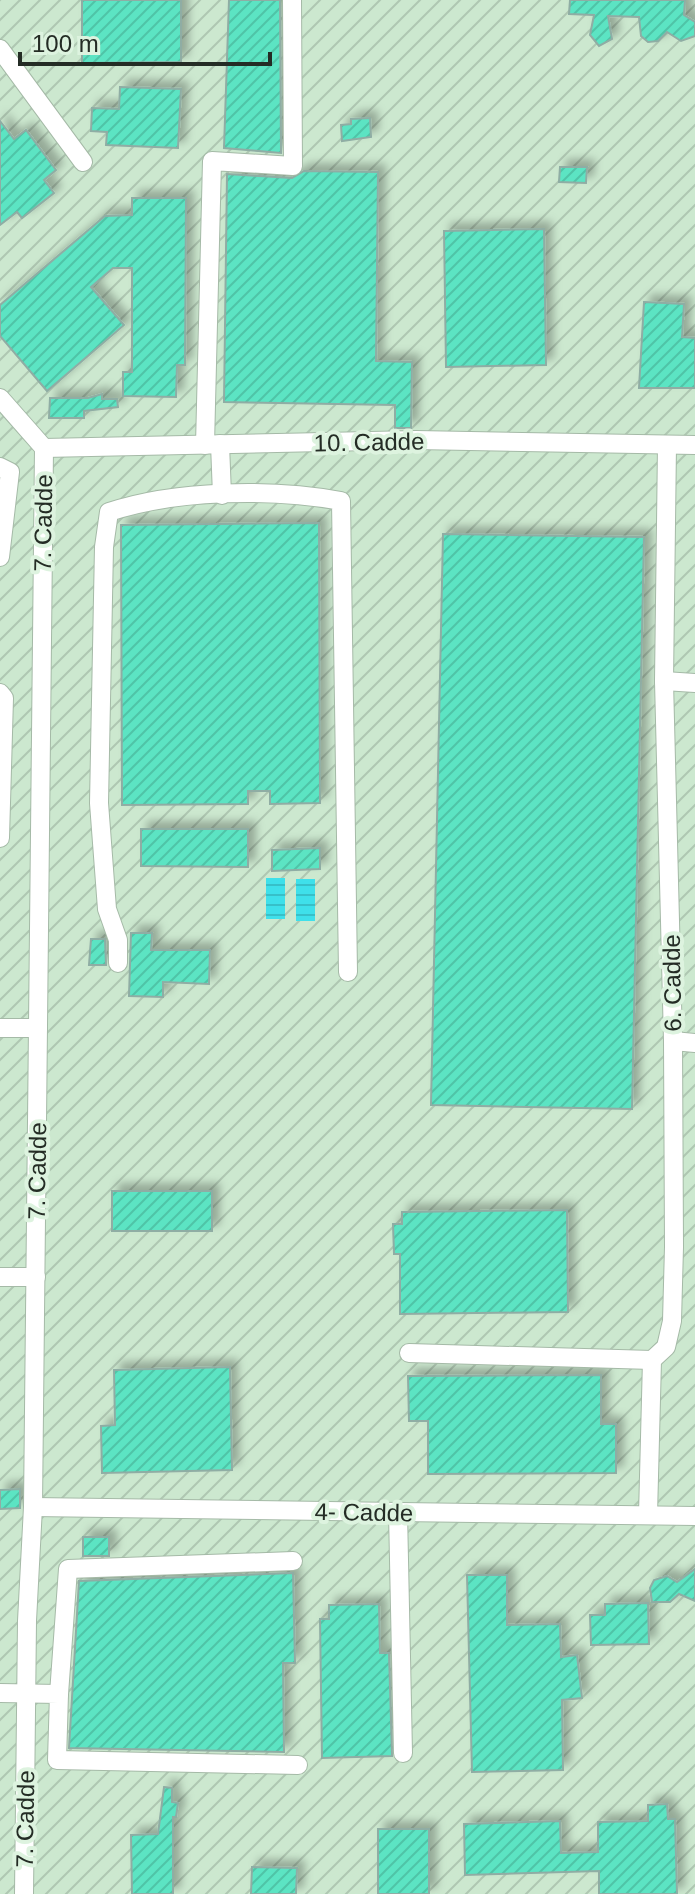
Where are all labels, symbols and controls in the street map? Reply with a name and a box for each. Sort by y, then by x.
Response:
scale bar [20,16,270,66]
text: 100 m [32,30,99,57]
street label: 10. Cadde [313,428,425,456]
street label: 7. Cadde [29,474,57,572]
street label: 6. Cadde [658,934,686,1032]
street label: 7. Cadde [23,1122,51,1220]
street label: 4- Cadde [314,1498,414,1526]
street label: 7. Cadde [11,1770,39,1868]

